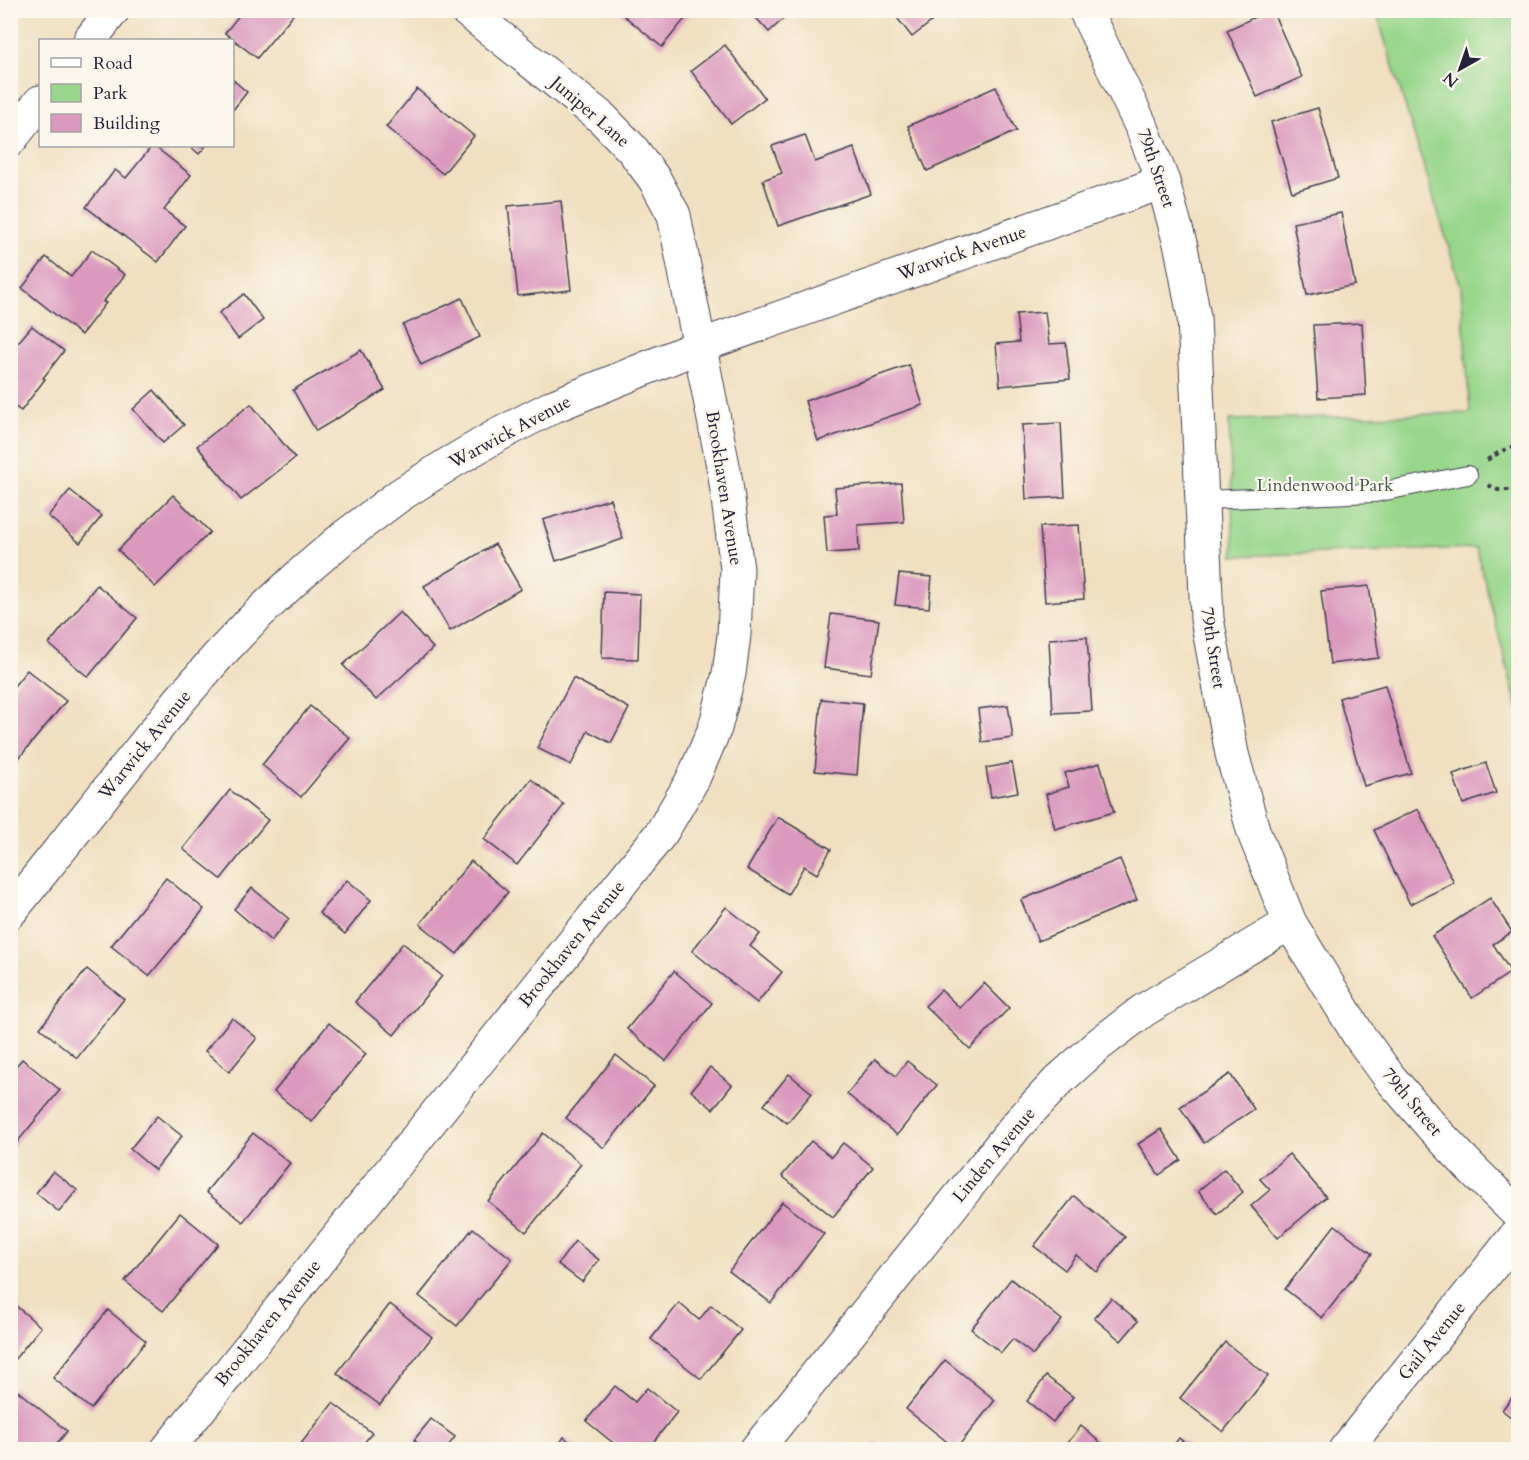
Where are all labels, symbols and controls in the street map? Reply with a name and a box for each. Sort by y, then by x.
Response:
legend [39,39,234,147]
north arrow [1430,39,1490,99]
text: Road [93,51,133,76]
text: N [1439,67,1463,93]
street label: Juniper Lane [543,69,635,153]
text: Park [93,81,128,106]
text: Building [93,111,161,136]
street label: 79th Street [1131,125,1181,211]
street label: Warwick Avenue [893,219,1030,287]
street label: Warwick Avenue [444,389,575,475]
street label: Brookhaven Avenue [699,409,749,567]
park label: Lindenwood Park [1256,473,1394,498]
street label: 79th Street [1194,605,1232,691]
street label: Warwick Avenue [92,685,197,806]
street label: Brookhaven Avenue [513,875,631,1013]
street label: 79th Street [1376,1062,1448,1142]
street label: Linden Avenue [947,1102,1041,1208]
street label: Brookhaven Avenue [209,1254,327,1392]
street label: Gail Avenue [1392,1296,1472,1386]

